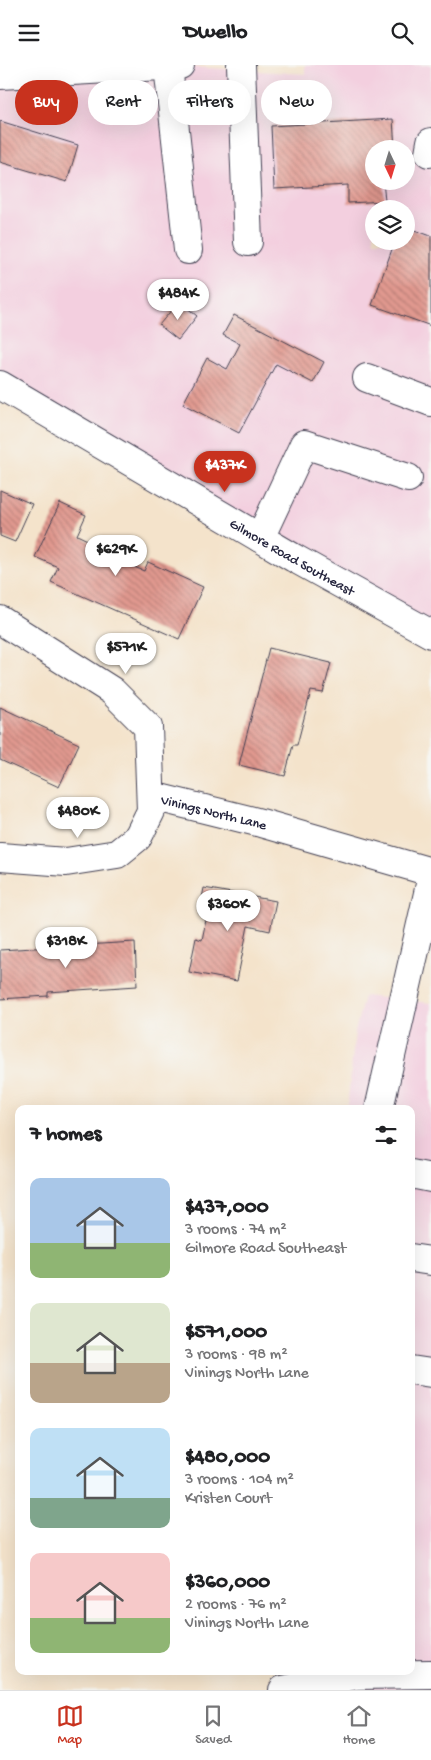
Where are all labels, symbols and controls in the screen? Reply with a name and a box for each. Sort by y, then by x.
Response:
icon: menu [15,19,43,47]
icon: search [388,19,416,47]
text: Dwello [184,20,247,46]
chip: Buy [15,80,78,125]
chip: Rent [88,80,158,125]
chip: Filters [168,80,251,125]
chip: New [261,80,332,125]
north arrow [365,140,415,190]
map controls [365,140,415,250]
button: layers [365,200,415,250]
pin: $484K [143,279,213,321]
text: $484K [158,285,198,304]
pin: $437K [190,451,260,493]
text: $437K [205,457,245,476]
street label: Gilmore Road Southeast [226,516,358,601]
pin: $629K [81,535,151,577]
text: $629K [96,541,136,560]
pin: $571K [91,633,161,675]
text: $571K [106,639,146,658]
street label: Vinings North Lane [158,792,269,835]
pin: $480K [43,797,113,839]
text: $480K [57,803,99,822]
pin: $360K [193,889,263,932]
text: $360K [207,896,249,915]
pin: $318K [31,927,101,969]
text: $318K [46,933,86,952]
icon: filters [372,1121,400,1149]
text: 7 homes [30,1123,102,1148]
text: $437,000 [185,1196,269,1221]
icon: home [70,1198,130,1258]
text: 3 rooms · 74 m² [185,1221,287,1240]
text: Gilmore Road Southeast [185,1240,346,1259]
text: $571,000 [185,1321,267,1346]
icon: home [70,1323,130,1383]
text: 3 rooms · 98 m² [185,1346,287,1365]
text: Vinings North Lane [185,1365,309,1384]
text: $480,000 [185,1446,270,1471]
icon: home [70,1448,130,1508]
text: 3 rooms · 104 m² [185,1471,294,1490]
text: Kristen Court [185,1490,272,1509]
text: $360,000 [185,1571,270,1596]
icon: home [70,1573,130,1633]
text: 2 rooms · 76 m² [185,1596,287,1615]
text: Vinings North Lane [185,1615,309,1634]
tab: Map [56,1702,84,1749]
tab: Saved [195,1702,231,1749]
tab: Home [343,1702,375,1749]

